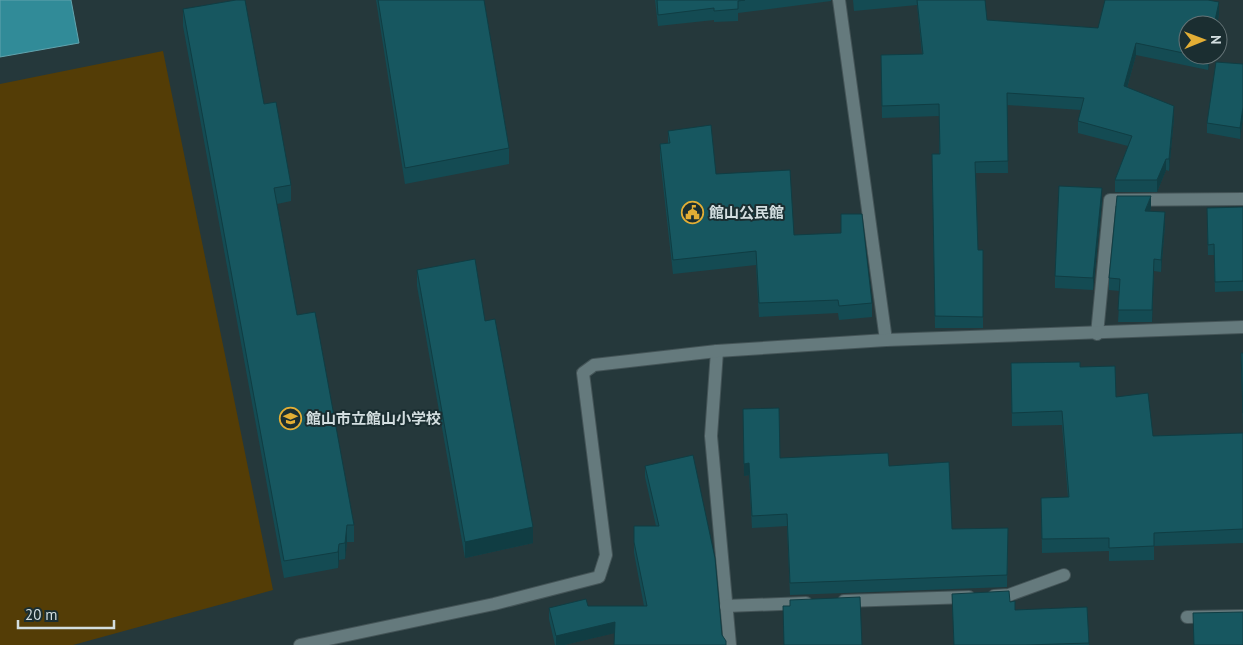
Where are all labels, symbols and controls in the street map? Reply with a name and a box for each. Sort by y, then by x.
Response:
north arrow [1178,15,1228,65]
text: N [1207,35,1225,45]
public building icon: 館山公民館 [681,201,705,225]
place label: 館山公民館 [709,203,784,222]
school or university icon: 館山市立館山小学校 [278,407,302,431]
place label: 館山市立館山小学校 [306,409,441,428]
scale bar [18,598,114,630]
text: 20 m [25,605,58,624]

